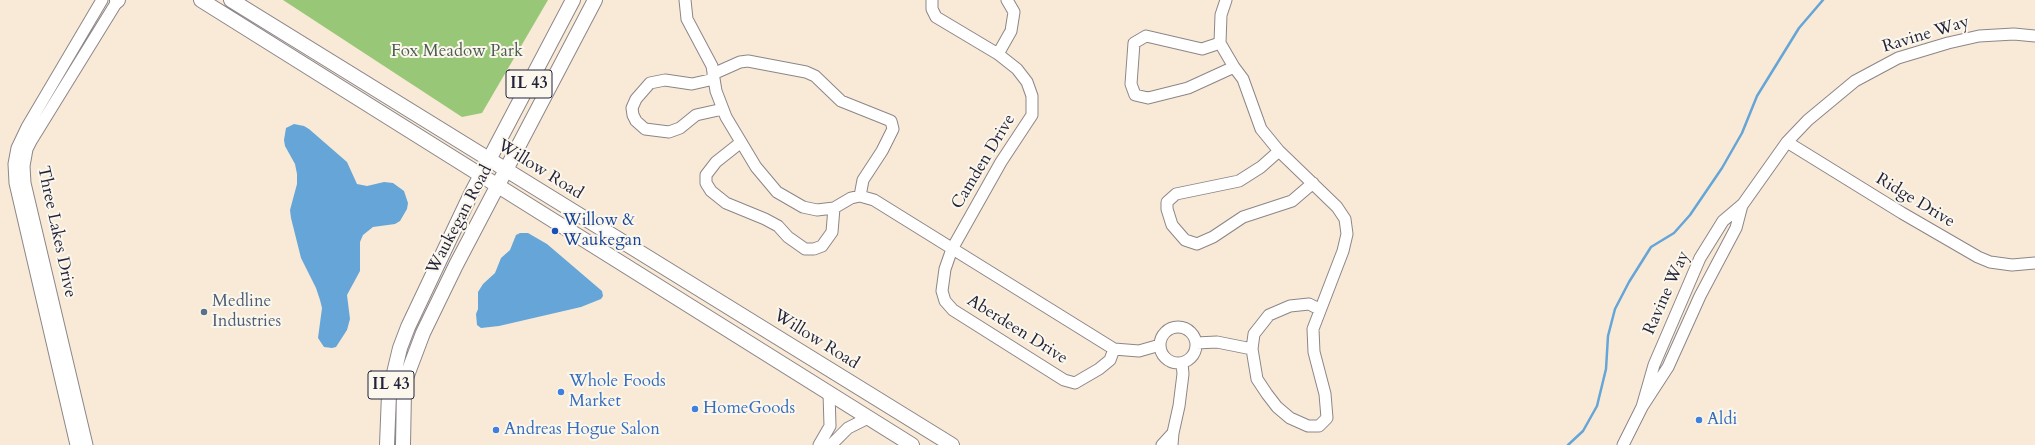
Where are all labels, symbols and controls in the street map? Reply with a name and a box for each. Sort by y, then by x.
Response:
street label: Ravine Way [1880,12,1972,58]
park label: Fox Meadow Park [391,42,523,62]
road number: IL 43 [506,70,552,98]
street label: Camden Drive [948,111,1020,213]
street label: Willow Road [493,136,587,204]
street label: Waukegan Road [423,162,497,278]
street label: Three Lakes Drive [32,164,80,300]
street label: Ridge Drive [1872,169,1958,233]
place label: Willow & Waukegan [563,211,642,251]
marker: Willow & Waukegan [550,226,560,236]
street label: Ravine Way [1639,248,1695,338]
street label: Aberdeen Drive [963,291,1071,369]
place label: Medline Industries [212,292,281,332]
street label: Willow Road [769,306,863,374]
marker: Medline Industries [199,307,209,317]
road number: IL 43 [368,371,414,399]
place label: Whole Foods Market [569,372,666,412]
marker: Whole Foods Market [556,387,566,397]
place label: HomeGoods [703,399,795,419]
marker: HomeGoods [690,404,700,414]
place label: Aldi [1707,410,1737,430]
marker: Aldi [1694,415,1704,425]
place label: Andreas Hogue Salon [504,420,660,440]
marker: Andreas Hogue Salon [491,425,501,435]

